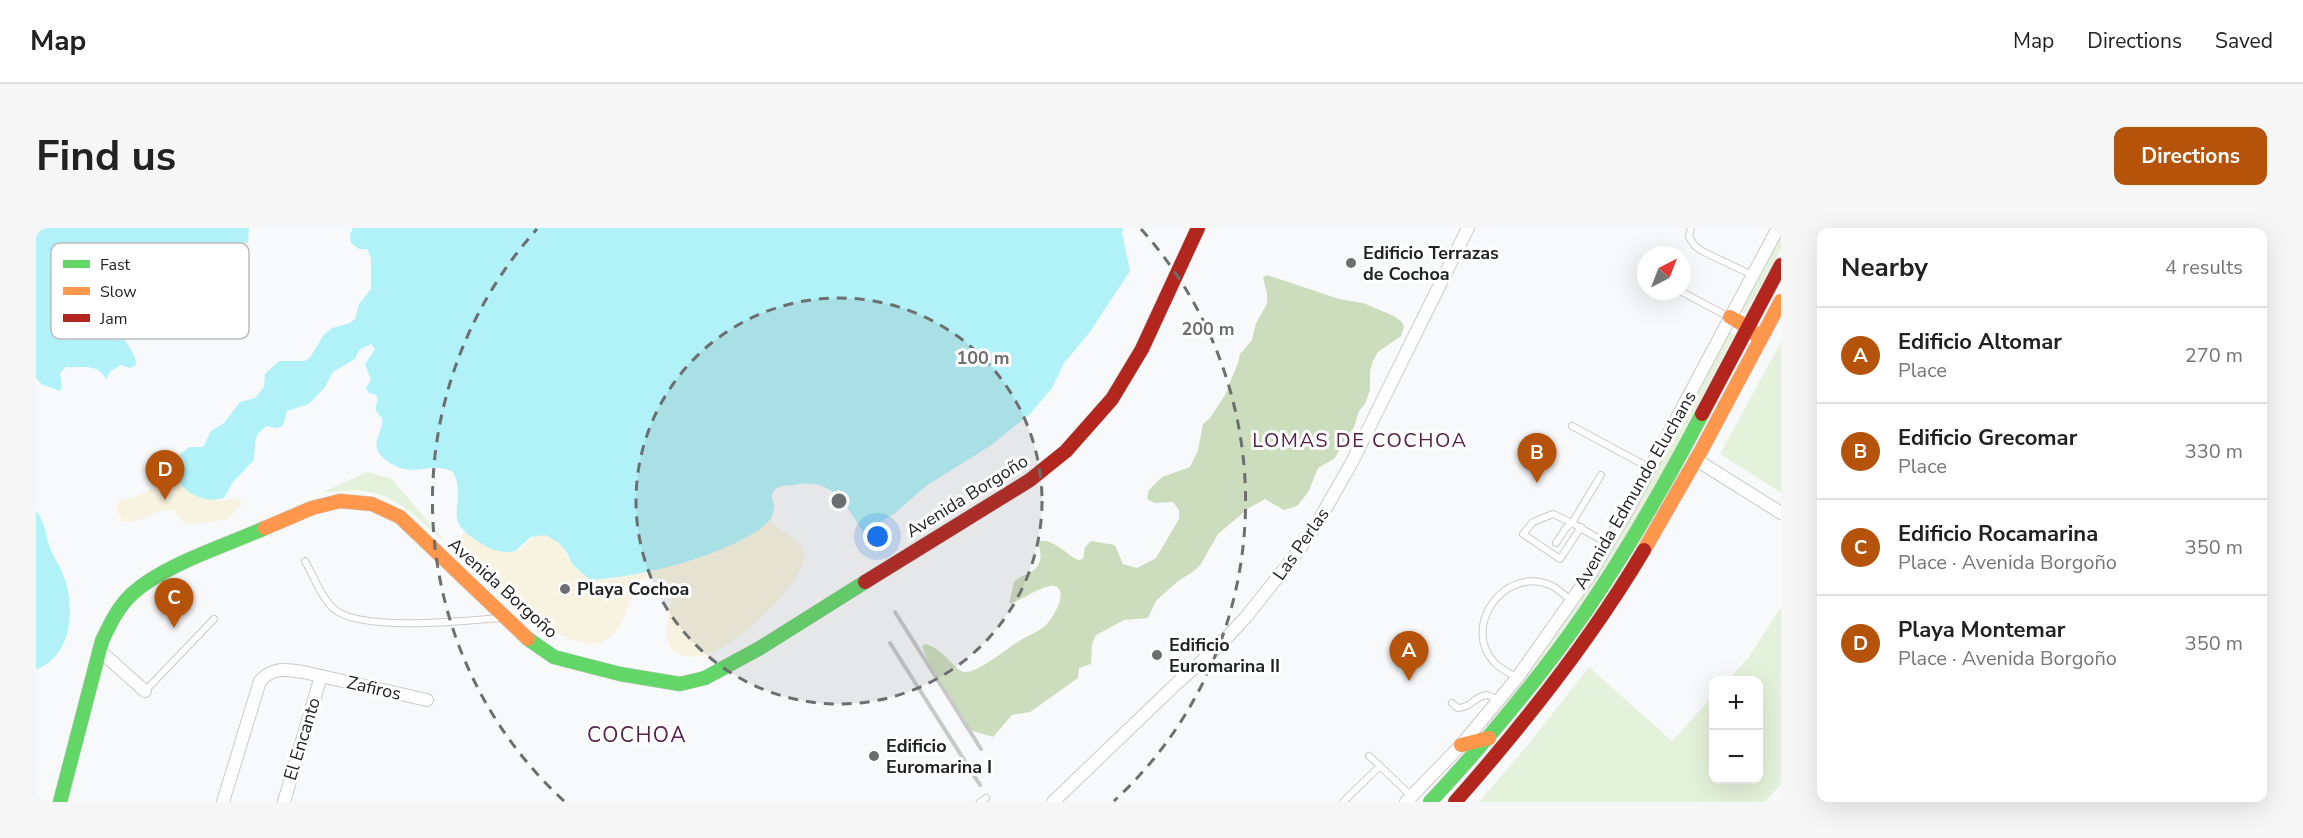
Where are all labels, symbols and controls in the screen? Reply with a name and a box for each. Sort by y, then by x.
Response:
text: Map [30,22,86,60]
text: Map [2013,27,2054,55]
text: Directions [2087,27,2182,55]
text: Saved [2215,27,2273,55]
button: Directions [2114,127,2267,185]
text: Find us [36,128,176,185]
place label: Edificio Terrazas de Cochoa [1363,241,1499,286]
legend [51,243,249,339]
north arrow [1637,246,1691,300]
text: Nearby [1841,250,1928,285]
text: Fast [100,254,131,276]
text: 4 results [2165,254,2243,281]
marker: Edificio Terrazas de Cochoa [1344,256,1358,270]
text: Slow [100,281,137,303]
text: Jam [99,308,127,330]
text: 200 m [1181,317,1235,341]
text: Edificio Altomar [1898,327,2062,357]
text: A [1853,342,1868,369]
text: 270 m [2185,342,2243,369]
text: 100 m [956,346,1010,370]
text: Place [1898,357,1947,384]
street label: Avenida Edmundo Eluchans [1568,387,1702,593]
text: Edificio Grecomar [1898,423,2077,453]
district label: LOMAS DE COCHOA [1252,427,1468,454]
pin: B [1518,434,1556,483]
text: B [1854,438,1867,465]
text: 330 m [2185,438,2243,465]
street label: Avenida Borgoño [901,449,1033,543]
pin: D [146,450,184,500]
text: Place [1898,453,1947,480]
centre of rings [829,491,849,511]
street label: Las Perlas [1267,503,1335,585]
text: Edificio Rocamarina [1898,519,2098,549]
your location [863,522,892,551]
street label: Avenida Borgoño [443,532,563,644]
text: C [1854,534,1867,561]
text: 350 m [2185,534,2243,561]
text: Place · Avenida Borgoño [1898,549,2117,576]
place label: Playa Cochoa [577,577,689,601]
pin: C [154,578,194,628]
marker: Playa Cochoa [558,582,572,596]
text: Playa Montemar [1898,615,2065,645]
text: D [1853,630,1868,657]
text: 350 m [2185,630,2243,657]
pin: A [1390,632,1428,681]
place label: Edificio Euromarina II [1169,633,1280,678]
text: Place · Avenida Borgoño [1898,645,2117,672]
marker: Edificio Euromarina II [1150,648,1164,662]
street label: Zafiros [344,670,404,706]
map controls [1709,676,1763,784]
button: + [1709,676,1763,730]
street label: El Encanto [278,695,326,783]
district label: COCHOA [587,721,687,749]
button: − [1709,730,1763,784]
place label: Edificio Euromarina I [886,734,992,779]
marker: Edificio Euromarina I [867,749,881,763]

